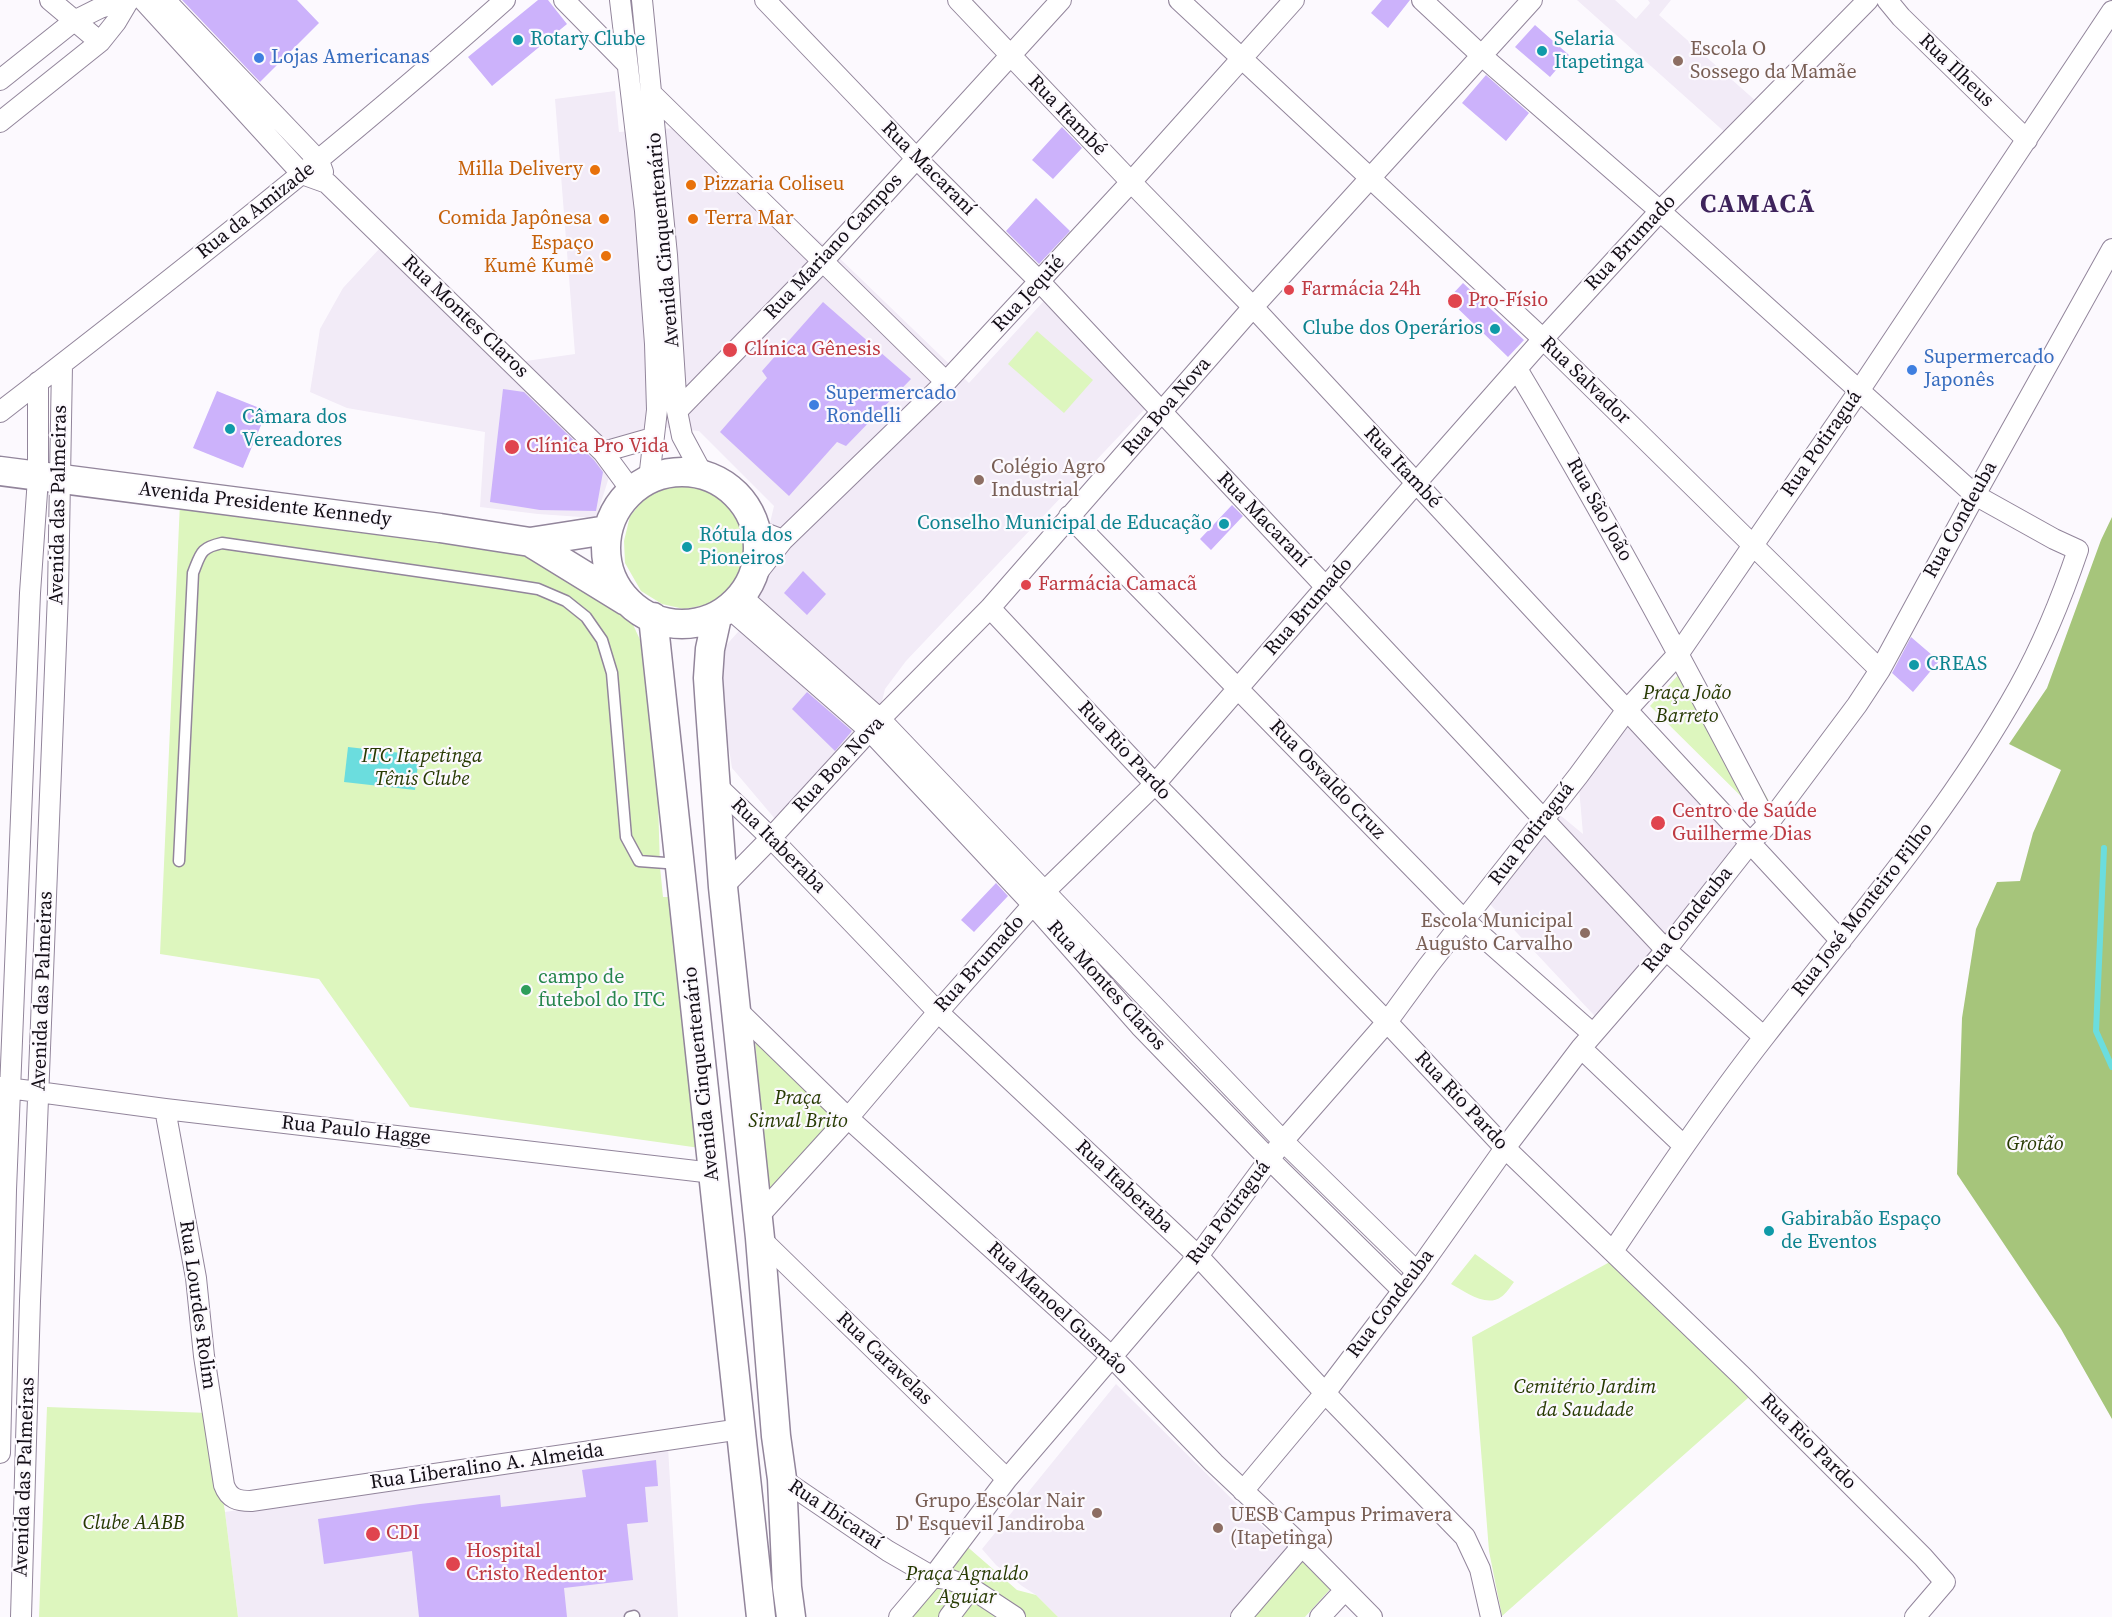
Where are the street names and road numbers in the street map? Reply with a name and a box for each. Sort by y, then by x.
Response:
street label: Rua Ilheus [1913,29,1999,113]
street label: Rua Itambé [1023,71,1111,161]
street label: Rua Macaraní [876,117,980,221]
street label: Avenida Cinquentenário [643,131,685,349]
street label: Rua da Amizade [192,157,320,265]
street label: Rua Mariano Campos [760,169,908,325]
street label: Rua Brumado [1580,190,1682,296]
street label: Rua Montes Claros [397,251,533,383]
street label: Rua Jequié [988,251,1070,337]
street label: Rua Salvador [1535,332,1635,430]
street label: Rua Boa Nova [1118,353,1216,461]
street label: Rua Potiraguá [1777,386,1867,502]
street label: Avenida das Palmeiras [45,405,73,605]
street label: Rua Itambé [1358,422,1446,514]
street label: Rua São João [1561,454,1637,566]
street label: Rua Condeuba [1919,457,2003,583]
street label: Rua Macaraní [1212,467,1314,573]
street label: Avenida Presidente Kennedy [137,478,393,532]
street label: Rua Brumado [1260,553,1358,661]
street label: Rua Rio Pardo [1072,697,1176,805]
street label: Rua Boa Nova [788,712,890,818]
street label: Rua Osvaldo Cruz [1264,715,1390,845]
street label: Rua Potiraguá [1484,778,1580,890]
street label: Rua Itaberaba [725,793,831,899]
street label: Rua José Monteiro Filho [1788,818,1938,1002]
street label: Rua Condeuba [1638,862,1738,978]
street label: Avenida das Palmeiras [28,891,58,1091]
street label: Rua Brumado [930,910,1030,1018]
street label: Rua Montes Claros [1041,916,1171,1056]
street label: Avenida Cinquentenário [679,965,725,1183]
street label: Rua Rio Pardo [1409,1047,1513,1155]
street label: Rua Paulo Hagge [280,1111,432,1151]
street label: Rua Itaberaba [1070,1136,1178,1238]
street label: Rua Potiraguá [1182,1156,1276,1270]
street label: Rua Lourdes Rolim [173,1219,221,1391]
street label: Rua Manoel Gusmão [982,1238,1132,1380]
street label: Rua Condeuba [1342,1245,1440,1363]
street label: Rua Caravelas [831,1307,937,1411]
street label: Avenida das Palmeiras [10,1377,40,1577]
street label: Rua Rio Pardo [1755,1389,1861,1495]
street label: Rua Liberalino A. Almeida [369,1439,605,1495]
street label: Rua Ibicaraí [783,1475,887,1555]

